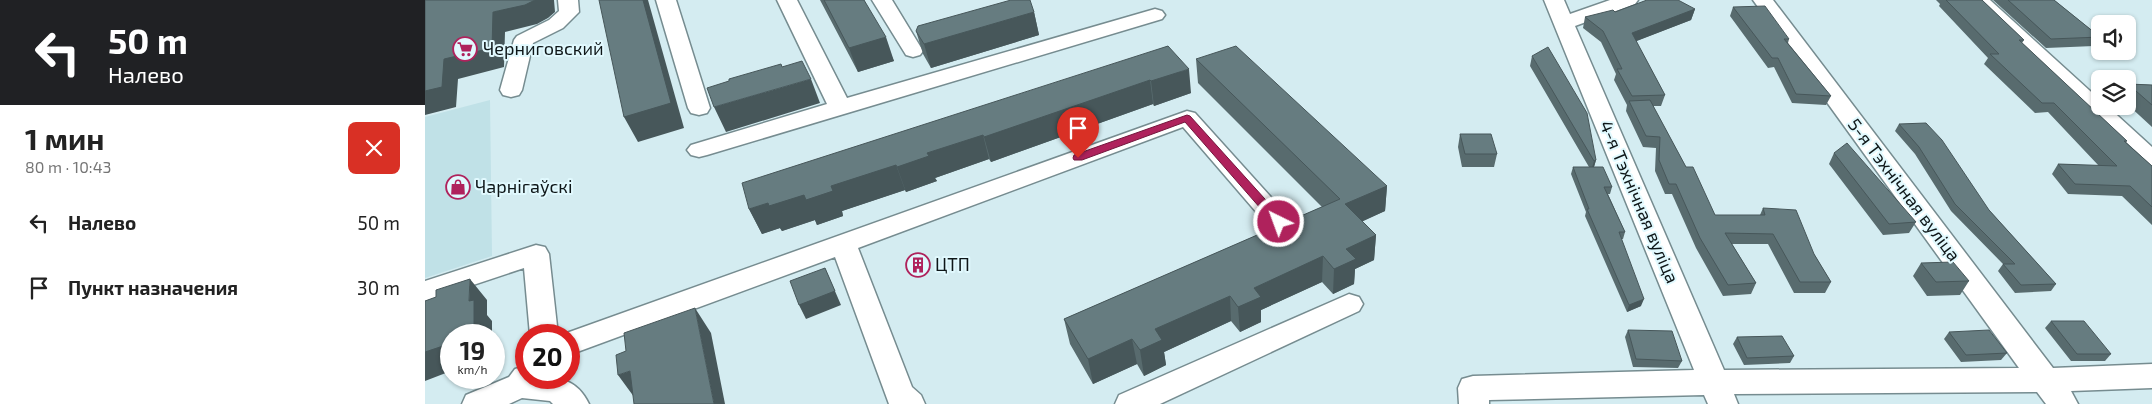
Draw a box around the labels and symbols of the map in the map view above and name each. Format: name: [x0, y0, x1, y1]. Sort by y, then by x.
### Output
supermarket icon: Черниговский: [452, 36, 478, 62]
place label: Черниговский: [483, 37, 604, 59]
pin: [1057, 107, 1099, 158]
street label: 5-я Тэхнічная вуліца: [1844, 114, 1966, 265]
street label: 4-я Тэхнічная вуліца: [1596, 117, 1684, 286]
shop icon: Чарнігаўскі: [445, 174, 471, 200]
place label: Чарнігаўскі: [475, 175, 572, 197]
position arrow: [1252, 195, 1304, 247]
building icon: ЦТП: [905, 252, 931, 278]
place label: ЦТП: [935, 253, 970, 275]
speed limit sign: 20: [515, 324, 580, 389]

